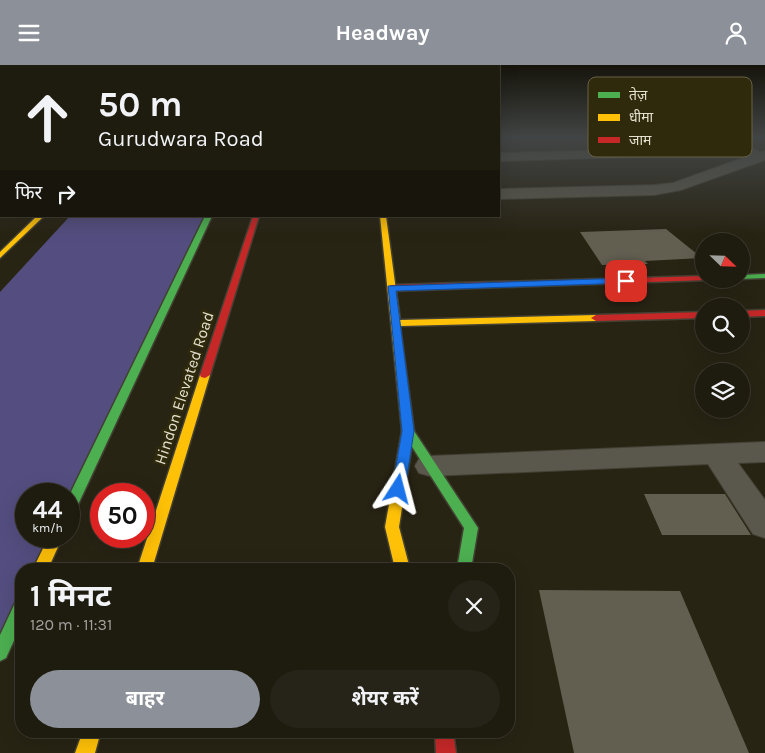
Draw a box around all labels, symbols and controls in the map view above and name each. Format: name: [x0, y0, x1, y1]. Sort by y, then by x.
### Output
icon: menu: [15, 19, 43, 47]
icon: person: [722, 19, 750, 47]
text: Headway: [335, 20, 430, 46]
legend: [588, 77, 752, 157]
text: 50 m: [98, 84, 183, 125]
icon: ahead: [15, 85, 80, 150]
text: तेज़: [629, 86, 648, 104]
text: धीमा: [629, 109, 654, 126]
text: Gurudwara Road: [98, 126, 264, 152]
text: जाम: [629, 132, 652, 149]
icon: right: [52, 180, 80, 208]
text: फिर: [15, 182, 42, 204]
north arrow: [695, 233, 750, 287]
map controls: [695, 233, 750, 418]
pin: [605, 260, 647, 302]
icon: arrive: [612, 267, 640, 295]
button: search: [695, 298, 750, 353]
street label: Hindon Elevated Road: [150, 309, 218, 467]
button: layers: [695, 363, 750, 418]
position arrow: [371, 462, 423, 514]
speed limit sign: 50: [90, 483, 155, 548]
text: 44: [33, 495, 62, 524]
text: km/h: [32, 521, 63, 535]
text: 1 मिनट: [30, 578, 111, 614]
button: close: [448, 580, 500, 632]
text: 120 m · 11:31: [30, 615, 112, 634]
button: बाहर: [30, 670, 260, 728]
button: शेयर करें: [270, 670, 500, 728]

